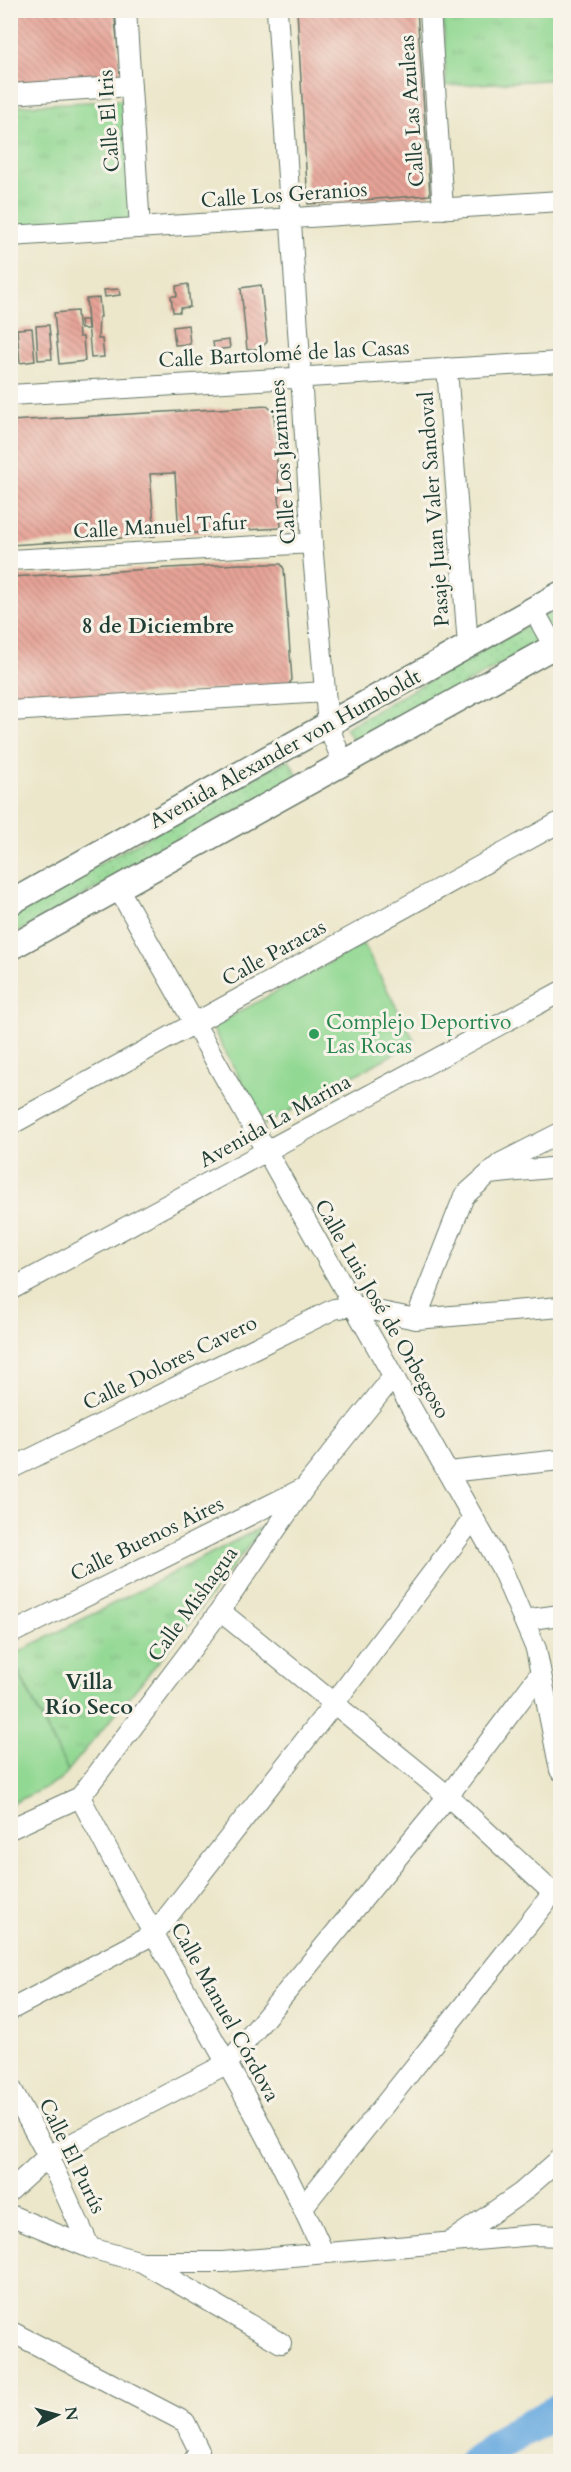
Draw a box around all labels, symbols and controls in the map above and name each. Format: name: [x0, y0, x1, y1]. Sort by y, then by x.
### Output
street label: Calle Las Azuleas: [392, 34, 432, 188]
street label: Calle El Iris: [91, 69, 127, 173]
street label: Calle Los Geranios: [200, 175, 368, 215]
street label: Calle Bartolomé de las Casas: [158, 333, 410, 375]
street label: Calle Los Jazmines: [263, 378, 303, 546]
street label: Pasaje Juan Valer Sandoval: [411, 390, 457, 628]
street label: Calle Manuel Tafur: [72, 508, 248, 546]
district label: 8 de Diciembre: [82, 611, 234, 641]
street label: Avenida Alexander von Humboldt: [144, 662, 426, 836]
street label: Calle Paracas: [217, 912, 331, 994]
place label: Complejo Deportivo Las Rocas: [326, 1008, 511, 1061]
marker: Complejo Deportivo Las Rocas: [307, 1027, 321, 1041]
street label: Avenida La Marina: [194, 1067, 356, 1175]
street label: Calle Luis José de Orbegoso: [307, 1194, 457, 1424]
street label: Calle Dolores Cavero: [78, 1308, 262, 1418]
street label: Calle Buenos Aires: [65, 1489, 229, 1589]
street label: Calle Mishagua: [141, 1540, 245, 1668]
district label: Villa Río Seco: [45, 1667, 133, 1722]
street label: Calle Manuel Córdova: [164, 1917, 286, 2107]
street label: Calle El Purús: [32, 2093, 112, 2219]
north arrow: [27, 2385, 87, 2445]
text: N: [59, 2405, 83, 2422]

